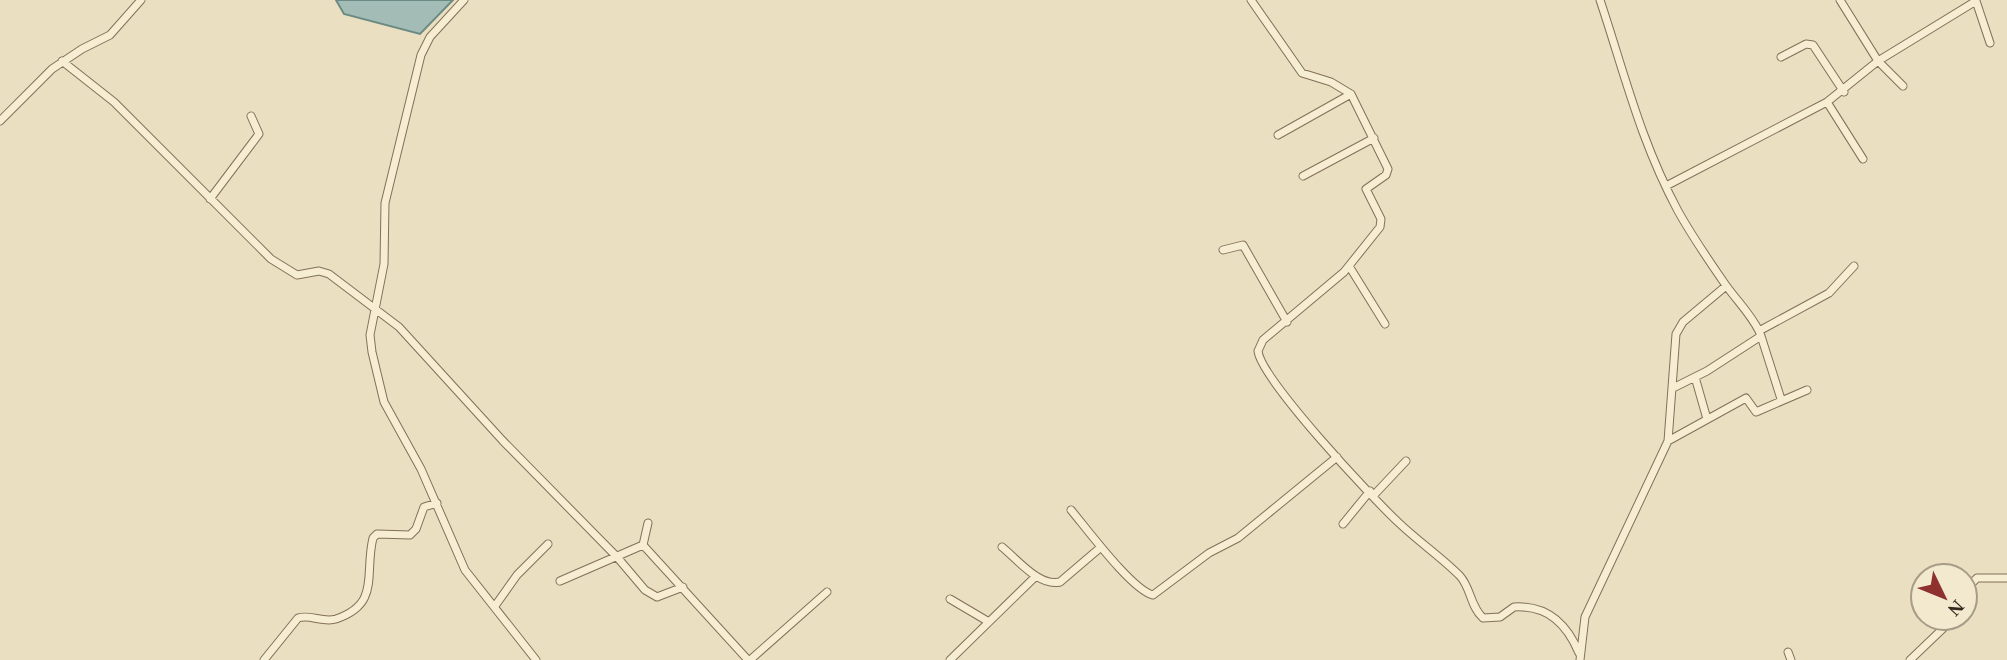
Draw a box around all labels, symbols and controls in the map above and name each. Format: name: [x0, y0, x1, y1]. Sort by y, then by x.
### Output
north arrow: [1909, 562, 1979, 632]
text: N: [1944, 596, 1968, 621]

